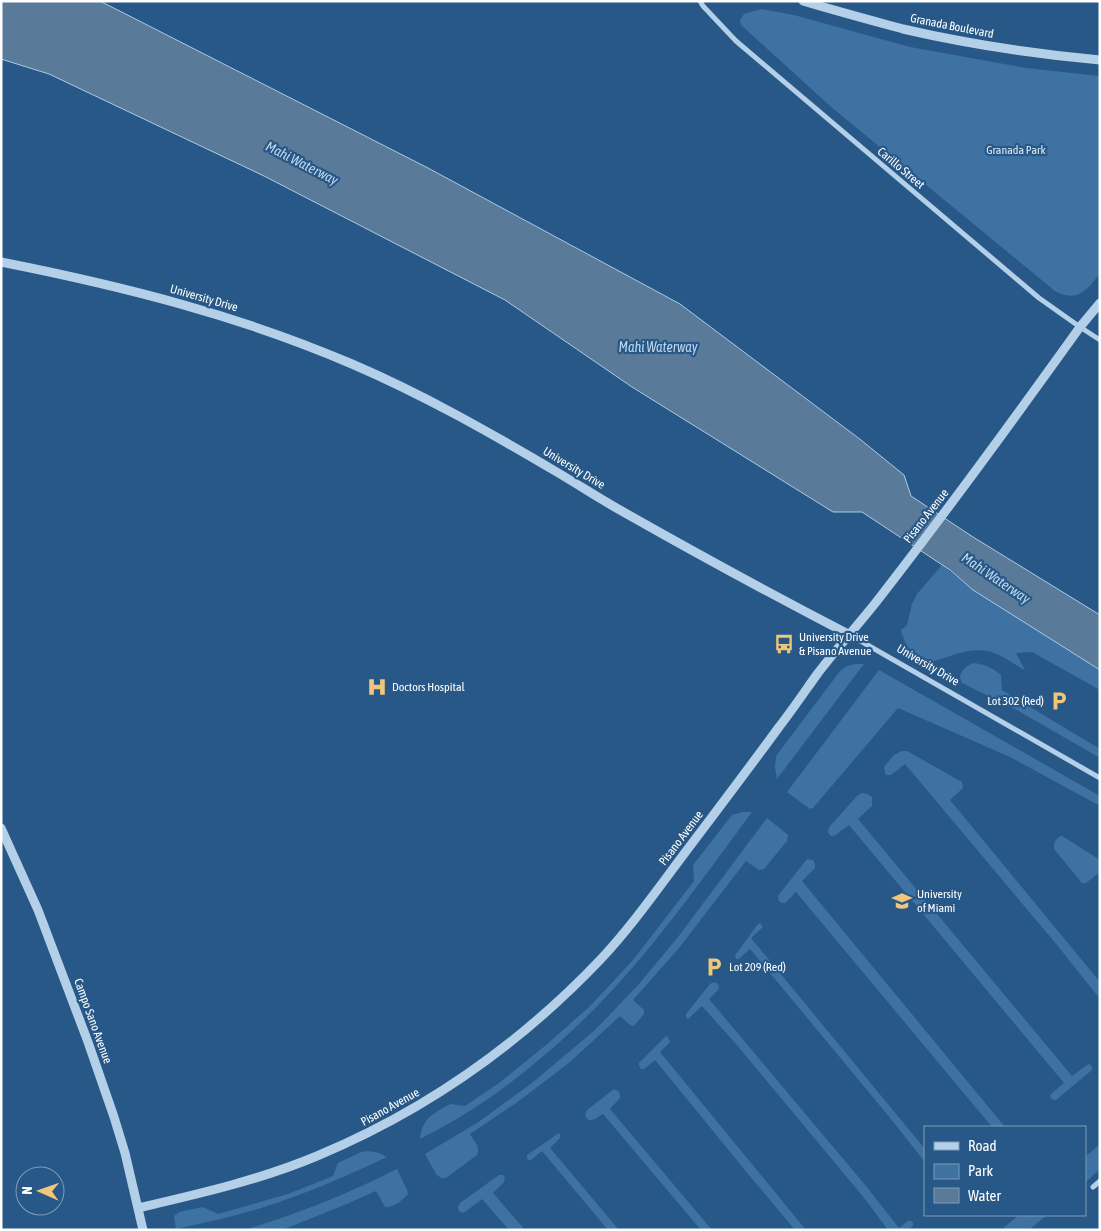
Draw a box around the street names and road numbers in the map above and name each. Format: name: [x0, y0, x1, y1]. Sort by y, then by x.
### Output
street label: Granada Boulevard: [909, 11, 995, 41]
street label: Carillo Street: [875, 144, 928, 192]
street label: University Drive: [169, 282, 239, 314]
street label: University Drive: [540, 444, 608, 492]
street label: Pisano Avenue: [901, 486, 951, 546]
street label: University Drive: [894, 641, 962, 689]
street label: Pisano Avenue: [656, 808, 706, 868]
street label: Campo Sano Avenue: [71, 977, 115, 1065]
street label: Pisano Avenue: [358, 1085, 422, 1129]

